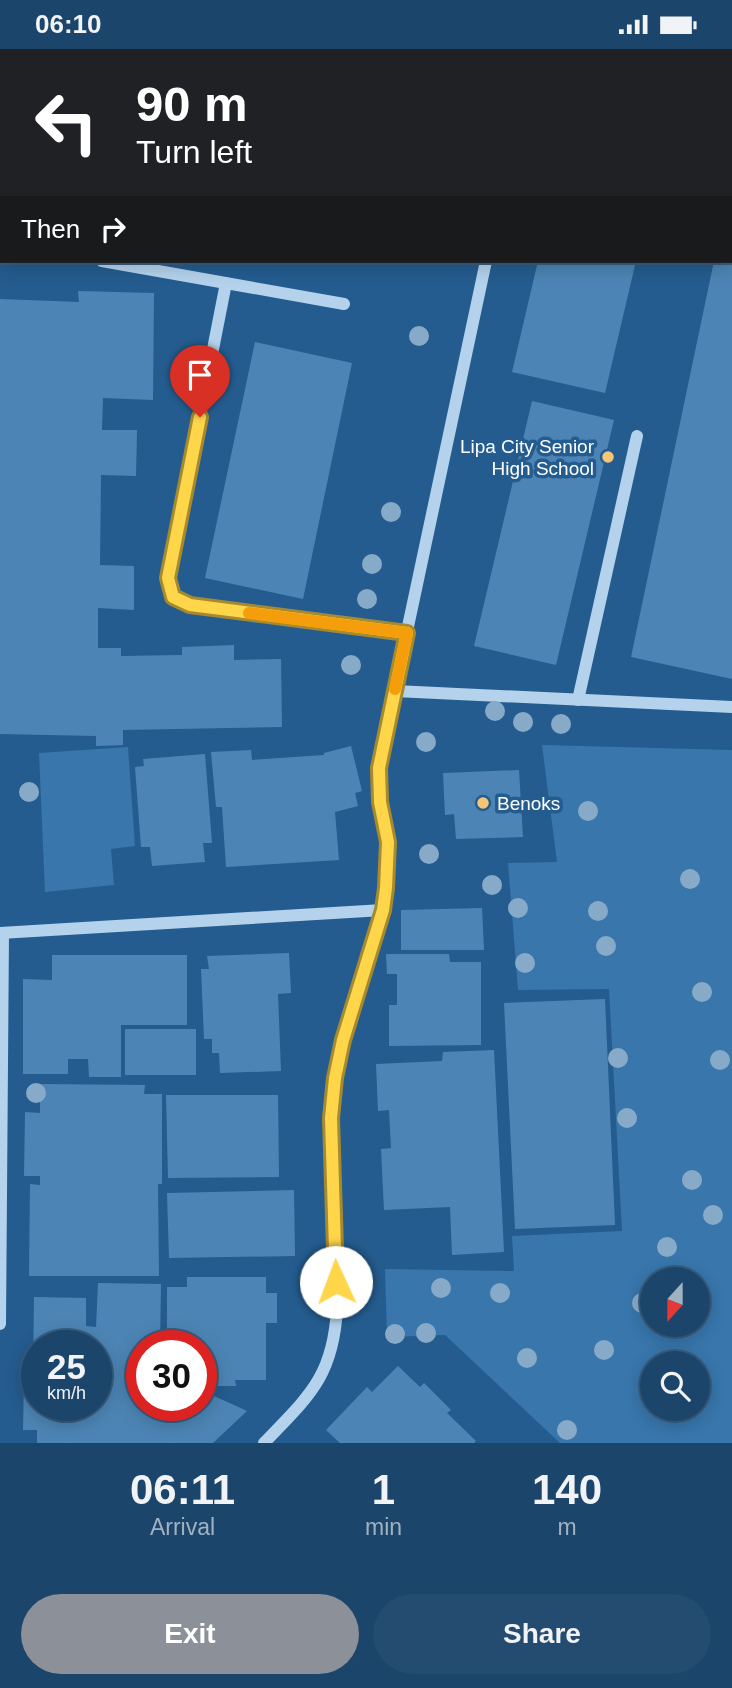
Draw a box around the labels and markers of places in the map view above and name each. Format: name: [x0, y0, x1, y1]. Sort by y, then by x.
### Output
pin: [170, 345, 230, 417]
place label: Lipa City Senior High School: [460, 436, 595, 479]
marker: Lipa City Senior High School: [600, 449, 616, 465]
place label: Benoks: [497, 793, 560, 814]
marker: Benoks: [475, 795, 491, 811]

